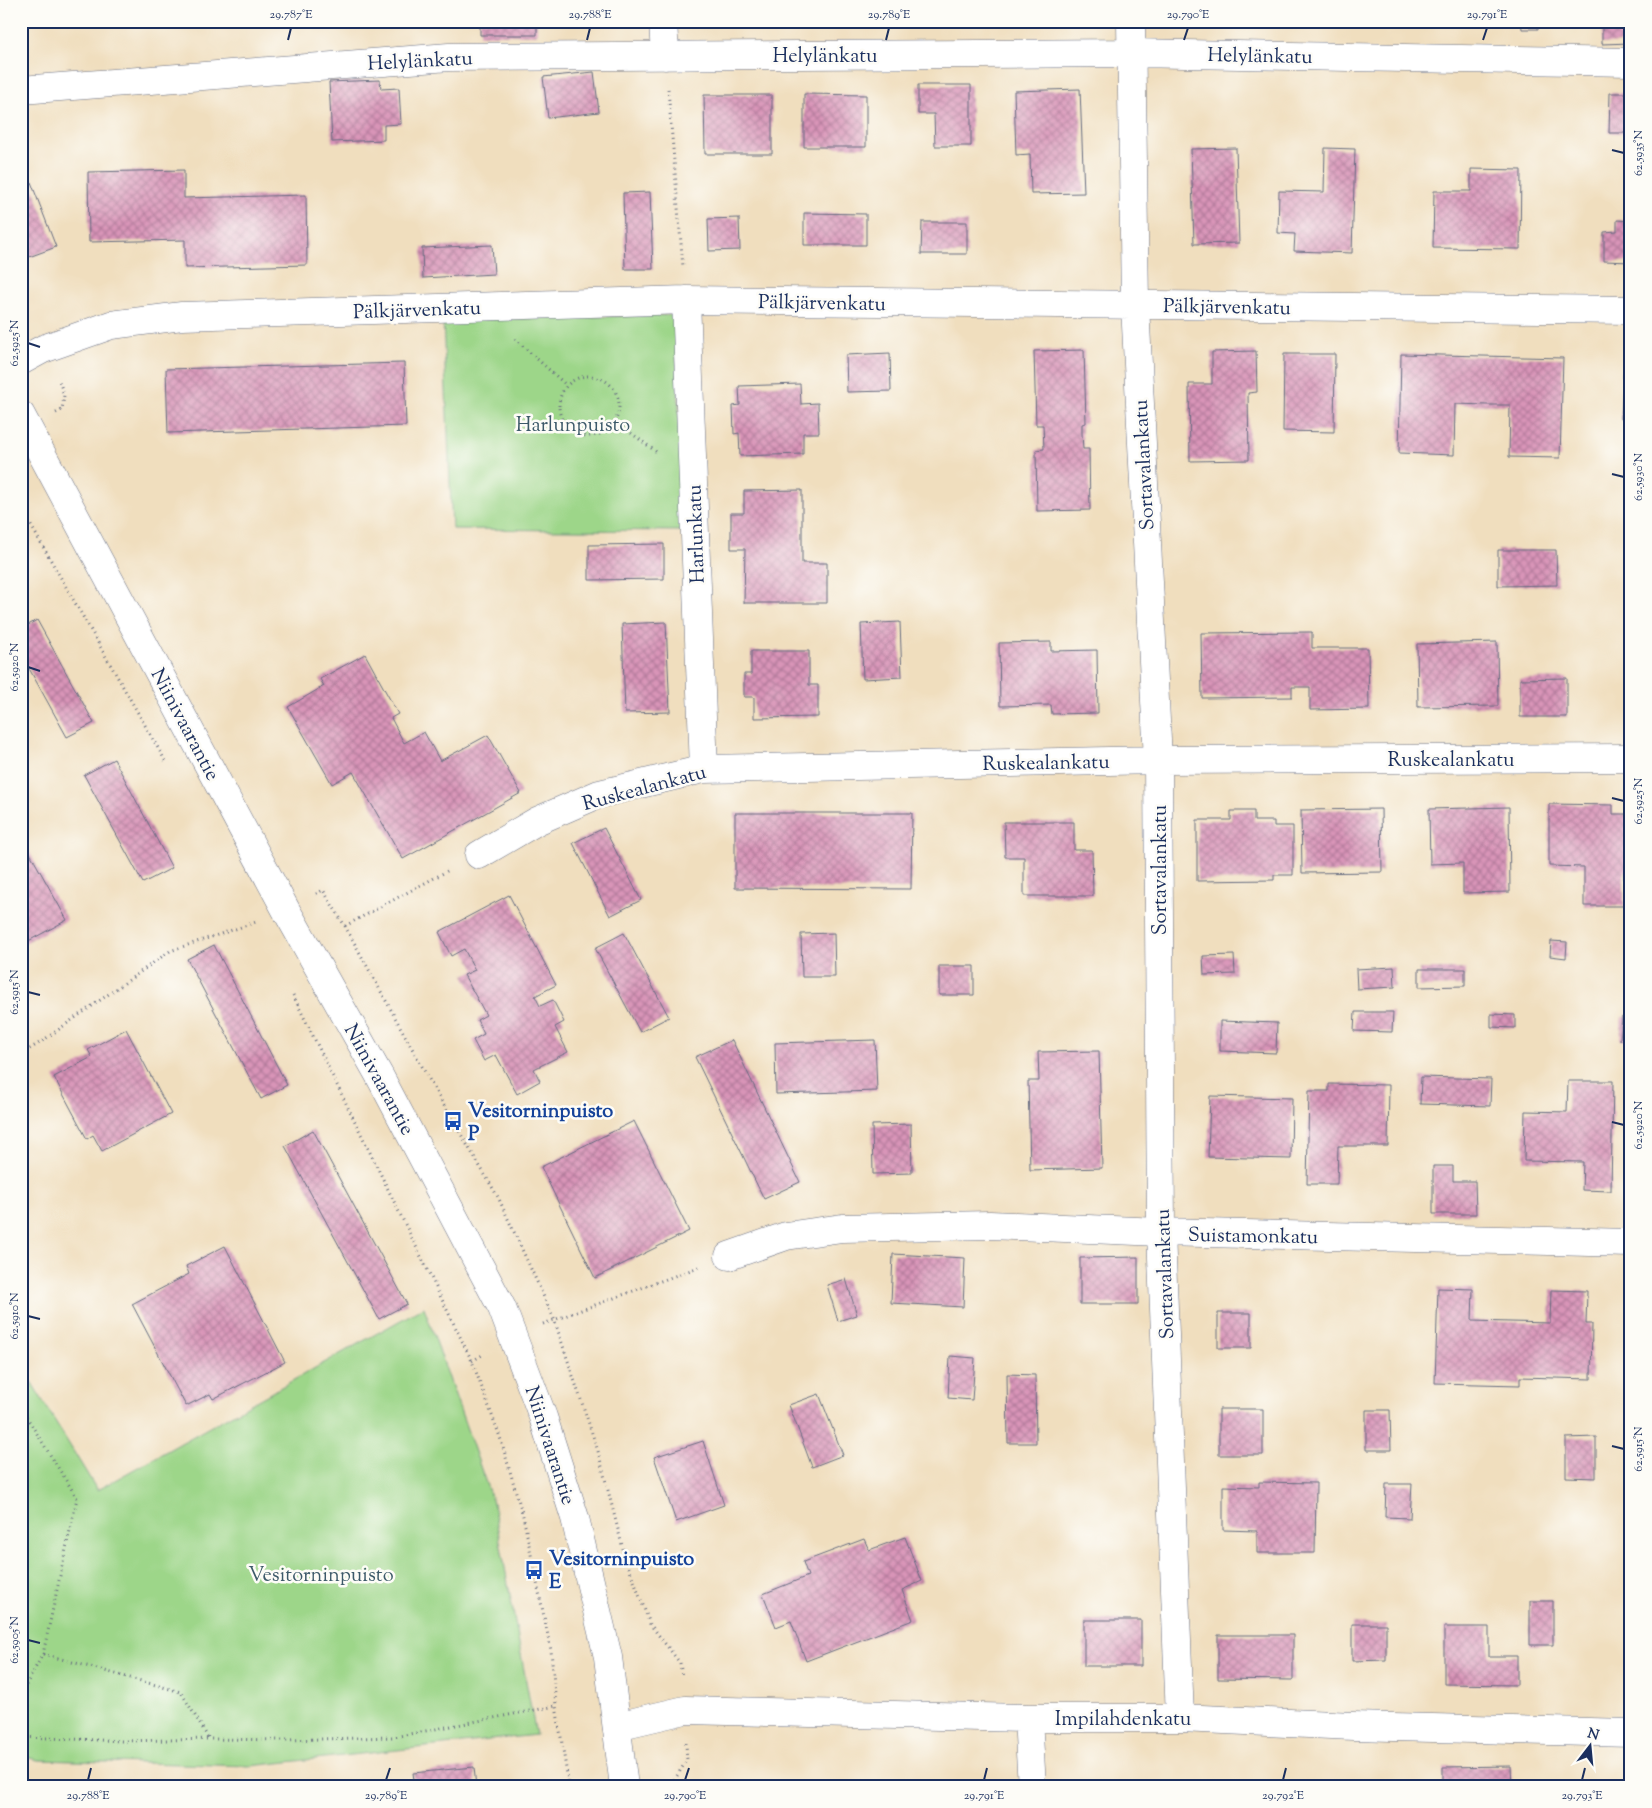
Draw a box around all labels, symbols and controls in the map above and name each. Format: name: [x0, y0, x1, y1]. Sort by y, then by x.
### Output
text: 29.787°E: [270, 6, 313, 24]
text: 29.788°E: [569, 6, 612, 24]
text: 29.789°E: [868, 6, 911, 24]
text: 29.790°E: [1167, 6, 1210, 24]
text: 29.791°E: [1467, 6, 1508, 24]
street label: Helylänkatu: [1207, 42, 1313, 73]
street label: Helylänkatu: [772, 43, 878, 72]
street label: Helylänkatu: [367, 45, 474, 80]
text: 62.5935°N: [1630, 130, 1648, 176]
street label: Pälkjärvenkatu: [758, 289, 887, 320]
street label: Pälkjärvenkatu: [1163, 293, 1292, 324]
street label: Pälkjärvenkatu: [353, 295, 482, 328]
text: 62.5925°N: [6, 319, 24, 366]
street label: Sortavalankatu: [1128, 398, 1163, 531]
park label: Harlunpuisto: [516, 412, 630, 441]
text: 62.5930°N: [1630, 453, 1648, 501]
street label: Harlunkatu: [681, 483, 714, 584]
text: 62.5920°N: [6, 642, 24, 691]
street label: Niinivaarantie: [142, 664, 226, 786]
street label: Ruskealankatu: [1387, 747, 1515, 776]
street label: Ruskealankatu: [982, 749, 1110, 780]
street label: Ruskealankatu: [579, 759, 710, 820]
text: 62.5925°N: [1630, 777, 1648, 824]
street label: Sortavalankatu: [1147, 804, 1176, 935]
text: 62.5915°N: [6, 969, 24, 1015]
street label: Niinivaarantie: [335, 1019, 420, 1141]
place label: Vesitorninpuisto P: [468, 1098, 613, 1150]
text: 62.5920°N: [1630, 1100, 1648, 1149]
bus stop icon: Vesitorninpuisto P: [442, 1110, 464, 1132]
street label: Sortavalankatu: [1150, 1208, 1183, 1340]
street label: Suistamonkatu: [1188, 1222, 1319, 1253]
text: 62.5910°N: [6, 1292, 24, 1340]
street label: Niinivaarantie: [516, 1383, 581, 1509]
text: 62.5915°N: [1630, 1426, 1648, 1472]
place label: Vesitorninpuisto E: [549, 1546, 694, 1598]
bus stop icon: Vesitorninpuisto E: [523, 1559, 545, 1581]
park label: Vesitorninpuisto: [248, 1562, 394, 1591]
text: 62.5905°N: [6, 1616, 24, 1664]
street label: Impilahdenkatu: [1055, 1706, 1192, 1735]
north arrow: [1564, 1720, 1614, 1770]
text: N: [1585, 1724, 1601, 1747]
text: 29.788°E: [67, 1787, 110, 1805]
text: 29.789°E: [365, 1787, 408, 1805]
text: 29.790°E: [664, 1787, 707, 1805]
text: 29.791°E: [964, 1787, 1005, 1805]
text: 29.792°E: [1262, 1787, 1305, 1805]
text: 29.793°E: [1561, 1787, 1603, 1805]

